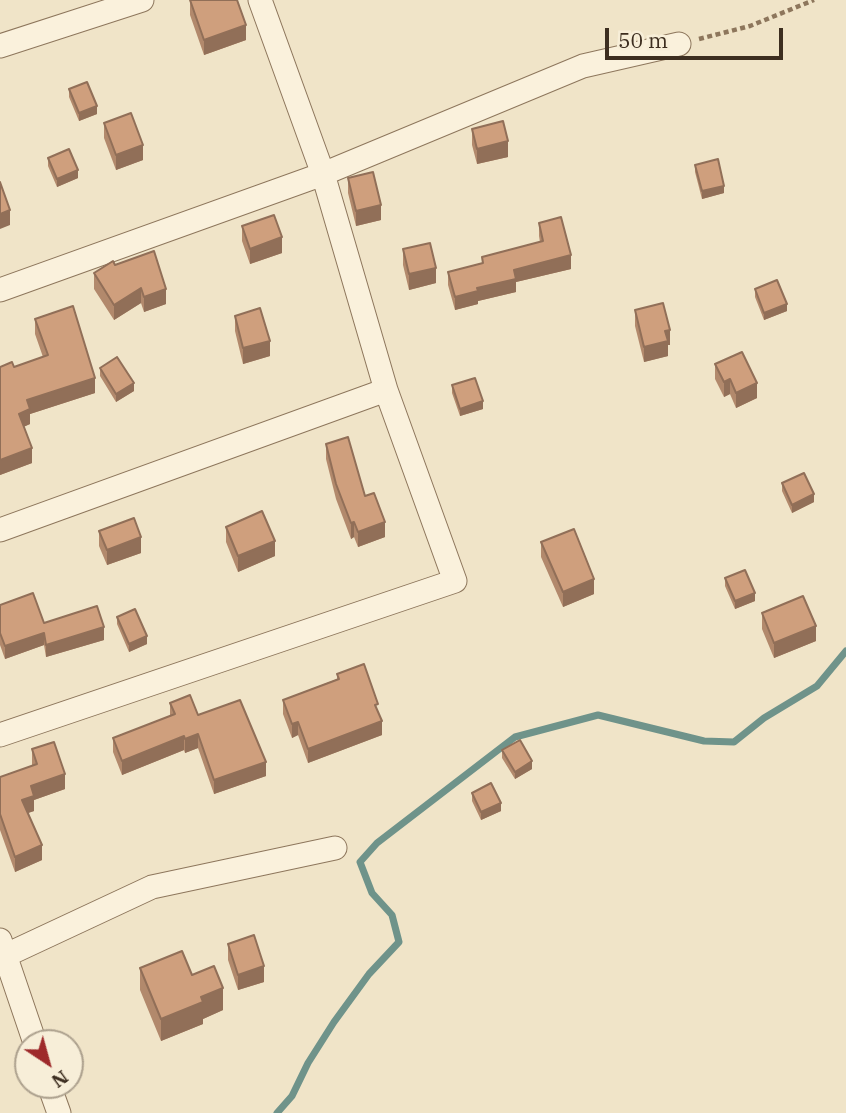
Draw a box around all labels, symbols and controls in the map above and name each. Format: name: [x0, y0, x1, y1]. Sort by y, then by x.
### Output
scale bar: [608, 14, 786, 58]
text: 50 m: [618, 26, 668, 54]
north arrow: [14, 1029, 84, 1099]
text: N: [47, 1065, 73, 1093]

